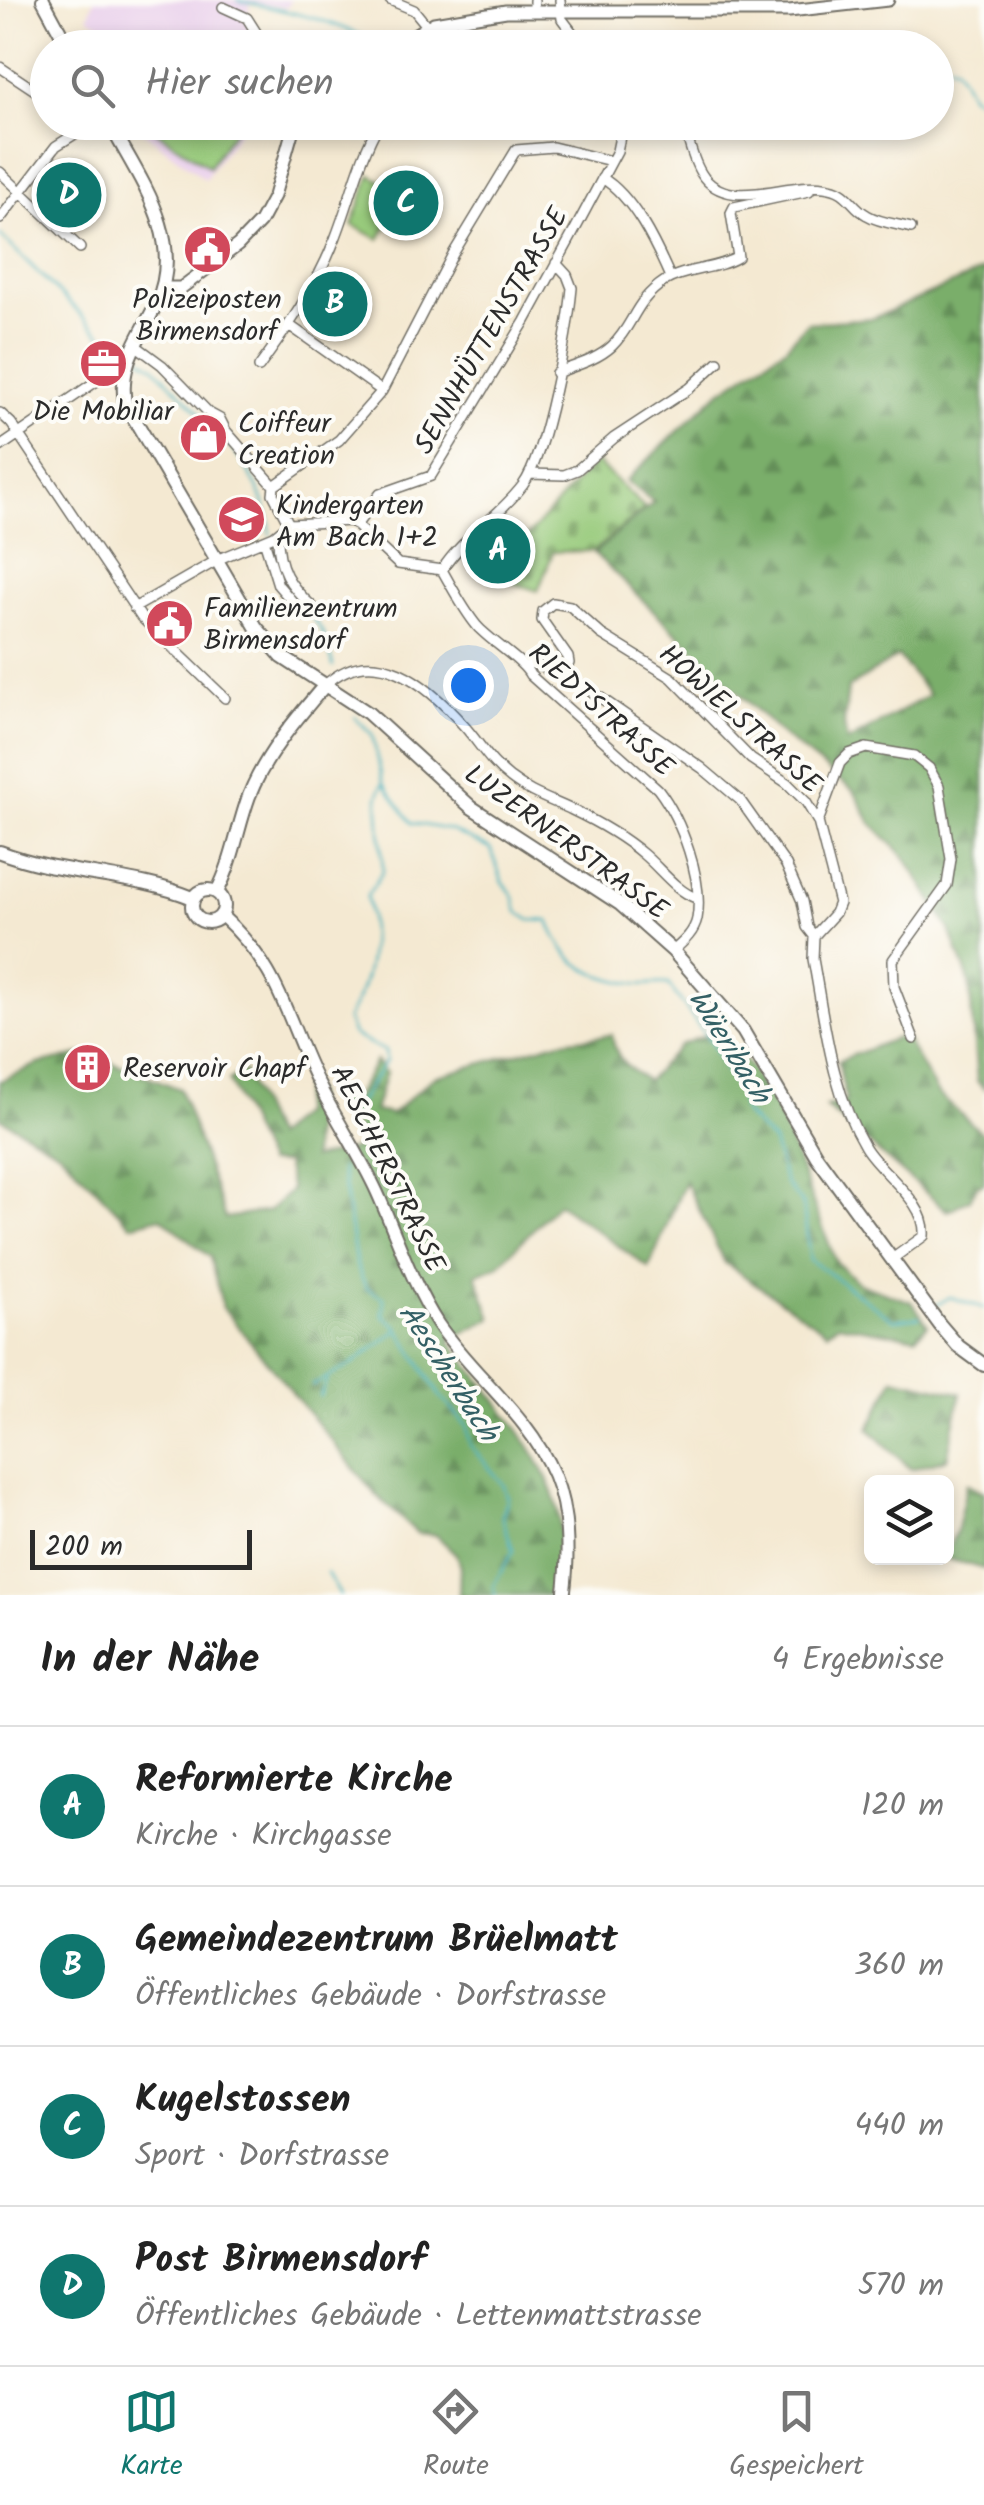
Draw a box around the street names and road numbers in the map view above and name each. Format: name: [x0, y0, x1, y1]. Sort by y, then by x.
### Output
street label: SENNHÜTTENSTRASSE: [403, 199, 582, 463]
street label: RIEDTSTRASSE: [517, 633, 684, 789]
street label: HOWIELSTRASSE: [647, 634, 832, 806]
street label: LUZERNERSTRASSE: [454, 753, 678, 933]
street label: AESCHERSTRASSE: [317, 1058, 457, 1281]

